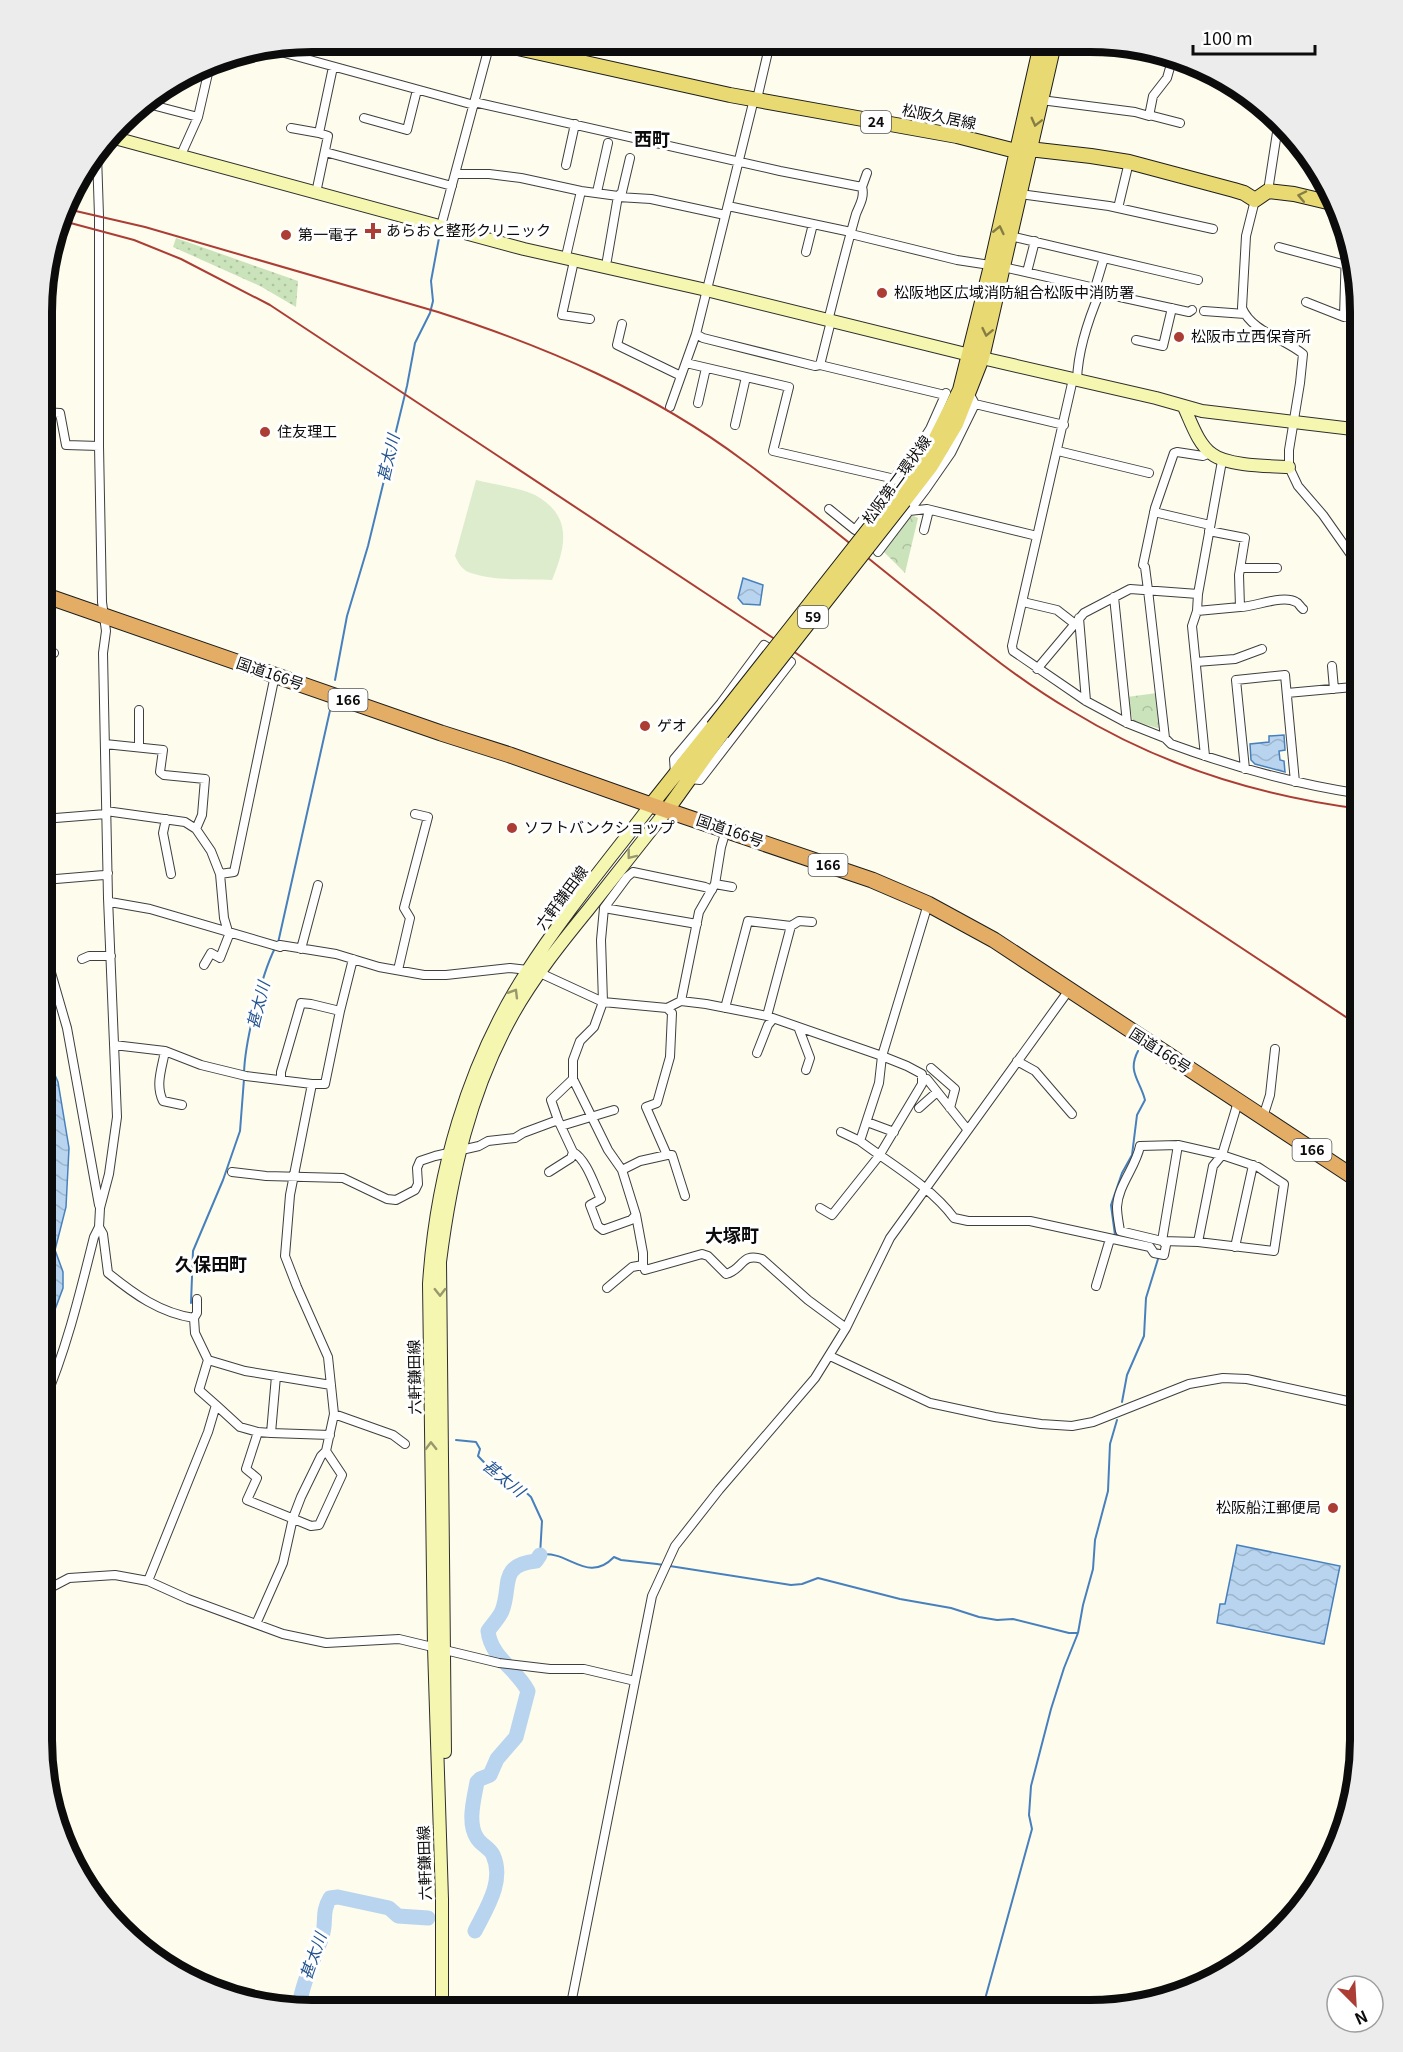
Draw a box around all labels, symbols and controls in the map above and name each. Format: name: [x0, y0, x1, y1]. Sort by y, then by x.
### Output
scale bar: [1193, 18, 1314, 56]
text: 100 m: [1202, 24, 1253, 50]
street label: 松阪久居線: [900, 98, 978, 133]
road number: 24: [861, 111, 891, 133]
one-way arrow: [1030, 116, 1043, 126]
district label: 西町: [634, 125, 670, 151]
one-way arrow: [1298, 190, 1308, 203]
place label: あらおと整形クリニック: [386, 219, 551, 240]
marker: あらおと整形クリニック: [364, 222, 382, 240]
place label: 第一電子: [298, 223, 358, 244]
one-way arrow: [992, 225, 1005, 235]
marker: 第一電子: [279, 228, 293, 242]
place label: 松阪地区広域消防組合松阪中消防署: [894, 281, 1134, 302]
marker: 松阪地区広域消防組合松阪中消防署: [875, 286, 889, 300]
place label: 松阪市立西保育所: [1191, 325, 1311, 346]
one-way arrow: [981, 327, 994, 337]
marker: 松阪市立西保育所: [1172, 330, 1186, 344]
place label: 住友理工: [277, 420, 337, 441]
marker: 住友理工: [258, 425, 272, 439]
water label: 甚太川: [370, 430, 405, 484]
street label: 松阪第二環状線: [856, 430, 935, 528]
road number: 59: [798, 606, 828, 628]
street label: 国道166号: [234, 651, 307, 694]
road number: 166: [328, 689, 368, 711]
place label: ゲオ: [657, 714, 687, 735]
marker: ゲオ: [638, 719, 652, 733]
street label: 国道166号: [694, 808, 767, 851]
place label: ソフトバンクショップ: [524, 816, 675, 837]
marker: ソフトバンクショップ: [505, 821, 519, 835]
one-way arrow: [627, 849, 638, 860]
road number: 166: [808, 854, 848, 876]
street label: 六軒鎌田線: [530, 861, 592, 933]
water label: 甚太川: [240, 977, 275, 1031]
one-way arrow: [507, 989, 518, 999]
street label: 国道166号: [1126, 1022, 1196, 1078]
road number: 166: [1292, 1139, 1332, 1161]
district label: 大塚町: [705, 1221, 759, 1247]
district label: 久保田町: [175, 1250, 247, 1276]
one-way arrow: [434, 1288, 446, 1297]
street label: 六軒鎌田線: [402, 1339, 425, 1415]
one-way arrow: [425, 1441, 437, 1450]
water label: 甚太川: [478, 1453, 532, 1503]
place label: 松阪船江郵便局: [1216, 1496, 1321, 1517]
marker: 松阪船江郵便局: [1326, 1501, 1340, 1515]
street label: 六軒鎌田線: [412, 1825, 435, 1901]
water label: 甚太川: [293, 1927, 332, 1982]
north arrow: [1325, 1974, 1385, 2034]
text: N: [1351, 2005, 1372, 2032]

